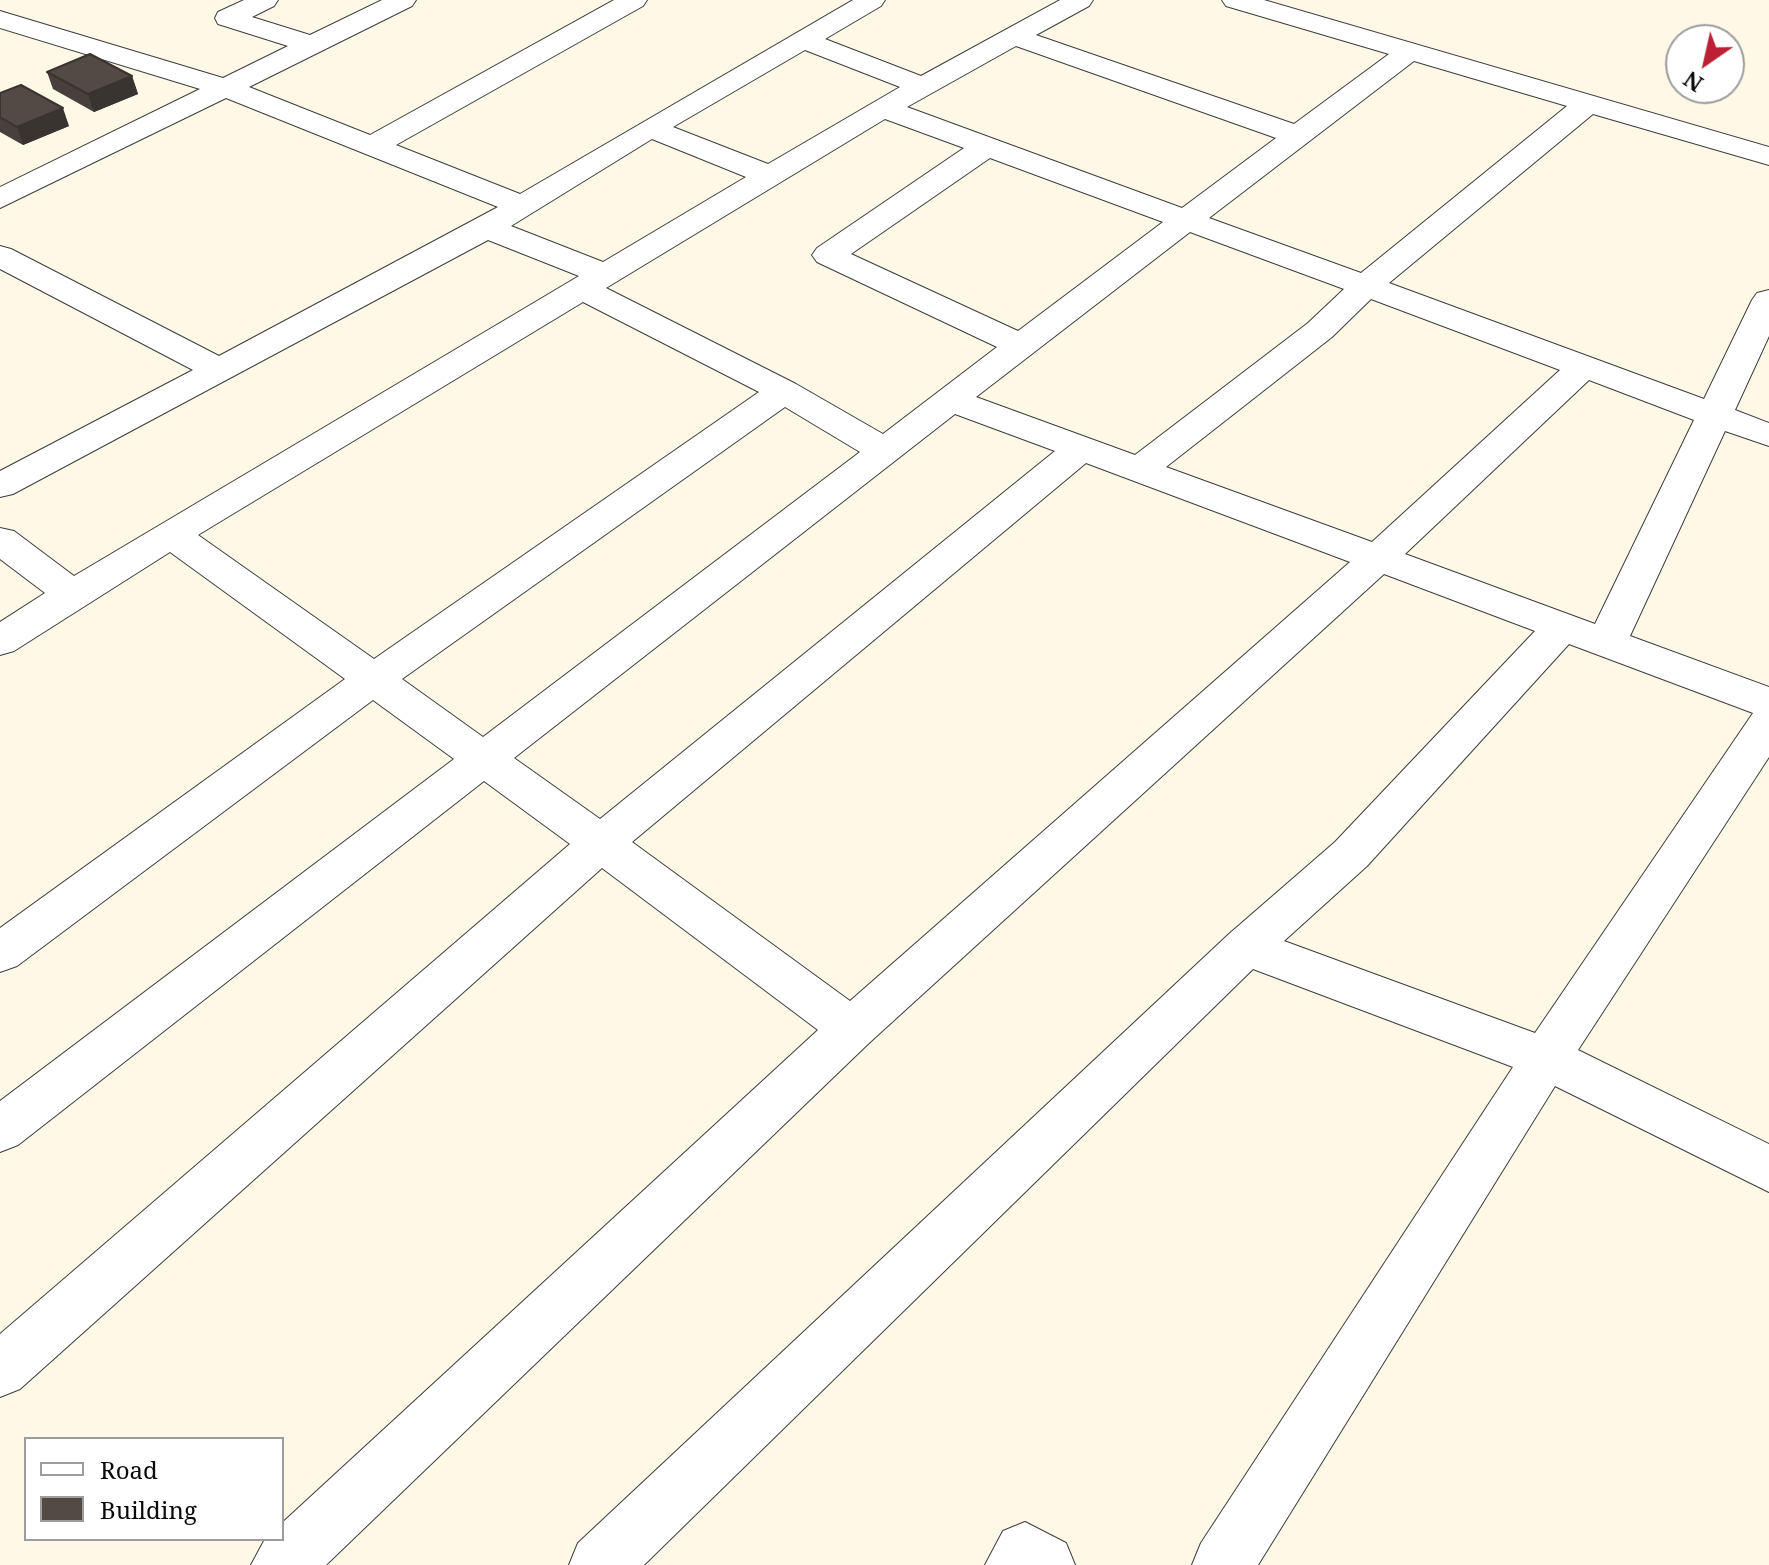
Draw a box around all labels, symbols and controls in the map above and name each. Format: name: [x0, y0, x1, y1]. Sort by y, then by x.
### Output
north arrow: [1665, 24, 1745, 104]
text: N: [1677, 65, 1708, 100]
legend: [24, 1437, 284, 1541]
text: Road: [100, 1453, 158, 1486]
text: Building: [100, 1493, 197, 1526]

